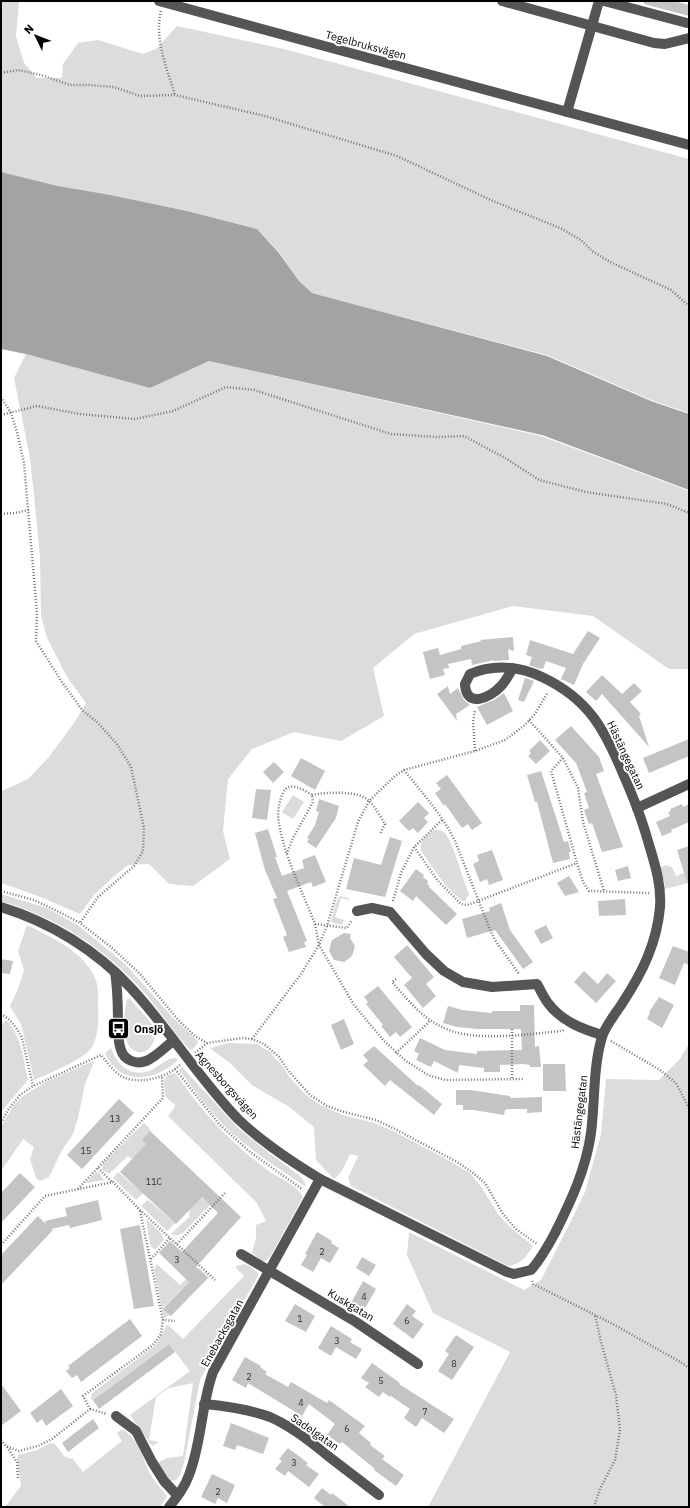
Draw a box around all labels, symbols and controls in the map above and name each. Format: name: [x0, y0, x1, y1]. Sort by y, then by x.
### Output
north arrow: [16, 16, 56, 56]
text: N: [21, 21, 37, 37]
street label: Tegelbruksvägen: [324, 27, 408, 63]
street label: Hästängegatan: [604, 718, 648, 792]
bus stop icon: Onsjö: [105, 1016, 131, 1042]
place label: Onsjö: [134, 1022, 163, 1036]
street label: Agnesborgsvägen: [193, 1048, 261, 1122]
street label: Hästängegatan: [568, 1074, 590, 1150]
house number: 13: [110, 1113, 120, 1124]
house number: 15: [81, 1145, 91, 1156]
house number: 11C: [146, 1176, 163, 1187]
house number: 2: [319, 1246, 325, 1257]
house number: 3: [174, 1254, 180, 1265]
street label: Kuskgatan: [325, 1286, 377, 1324]
house number: 4: [361, 1291, 367, 1302]
street label: Enebacksgatan: [198, 1297, 246, 1369]
house number: 1: [297, 1313, 303, 1324]
house number: 6: [404, 1315, 410, 1326]
house number: 3: [334, 1335, 340, 1346]
house number: 8: [451, 1358, 457, 1369]
house number: 2: [246, 1371, 252, 1382]
house number: 5: [378, 1375, 384, 1386]
house number: 4: [298, 1397, 304, 1408]
house number: 7: [422, 1406, 428, 1417]
street label: Sadelgatan: [288, 1410, 342, 1454]
house number: 6: [344, 1423, 350, 1434]
house number: 3: [291, 1457, 297, 1468]
house number: 2: [215, 1486, 221, 1497]

